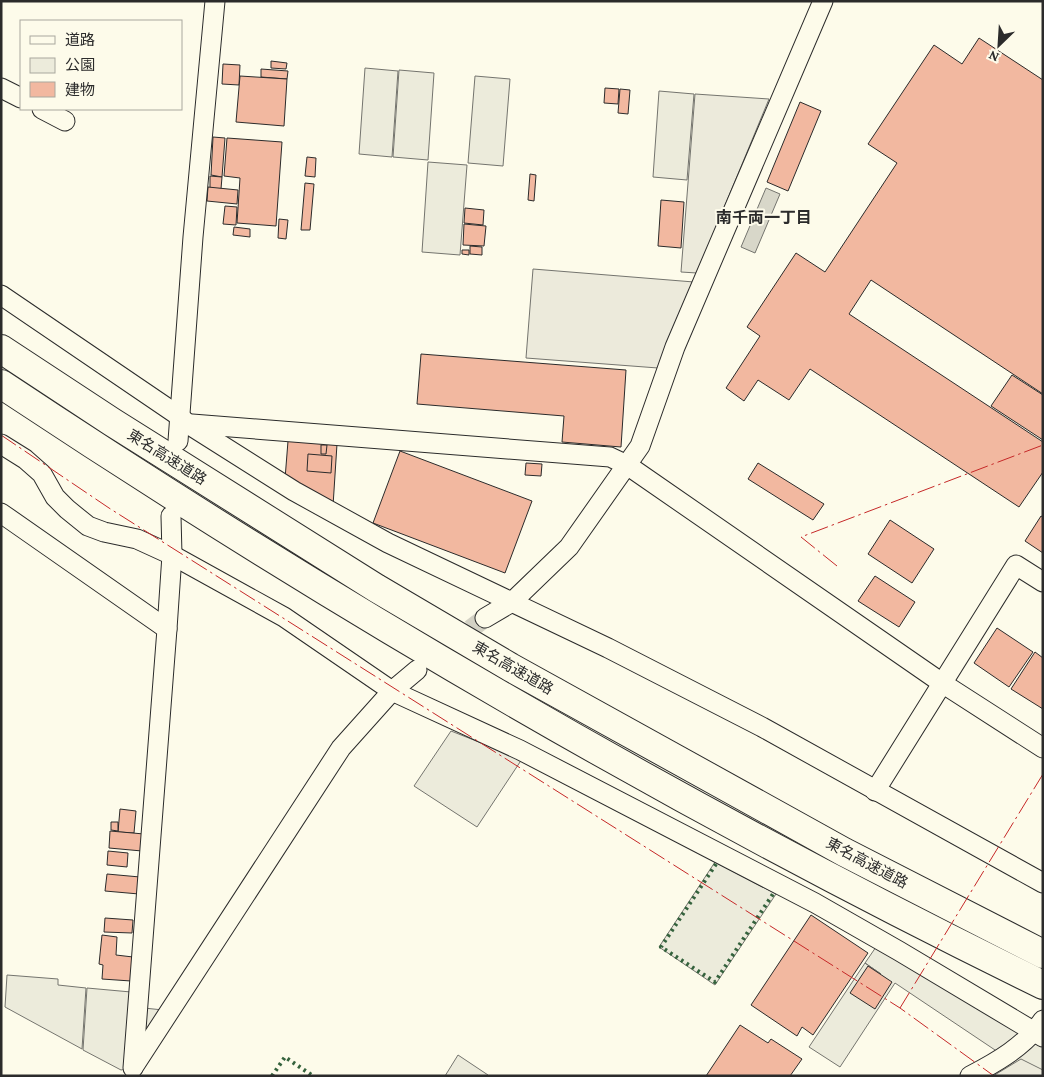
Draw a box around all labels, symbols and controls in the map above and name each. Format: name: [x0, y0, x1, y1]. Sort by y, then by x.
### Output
legend: [20, 20, 182, 110]
north arrow: [974, 20, 1024, 70]
text: 道路: [65, 32, 95, 48]
text: N: [985, 47, 1001, 66]
text: 公園: [65, 57, 95, 73]
text: 建物: [65, 82, 95, 98]
district label: 南千両一丁目: [716, 209, 812, 226]
street label: 東名高速道路: [125, 426, 209, 488]
street label: 東名高速道路: [470, 639, 556, 697]
street label: 東名高速道路: [824, 835, 910, 891]

